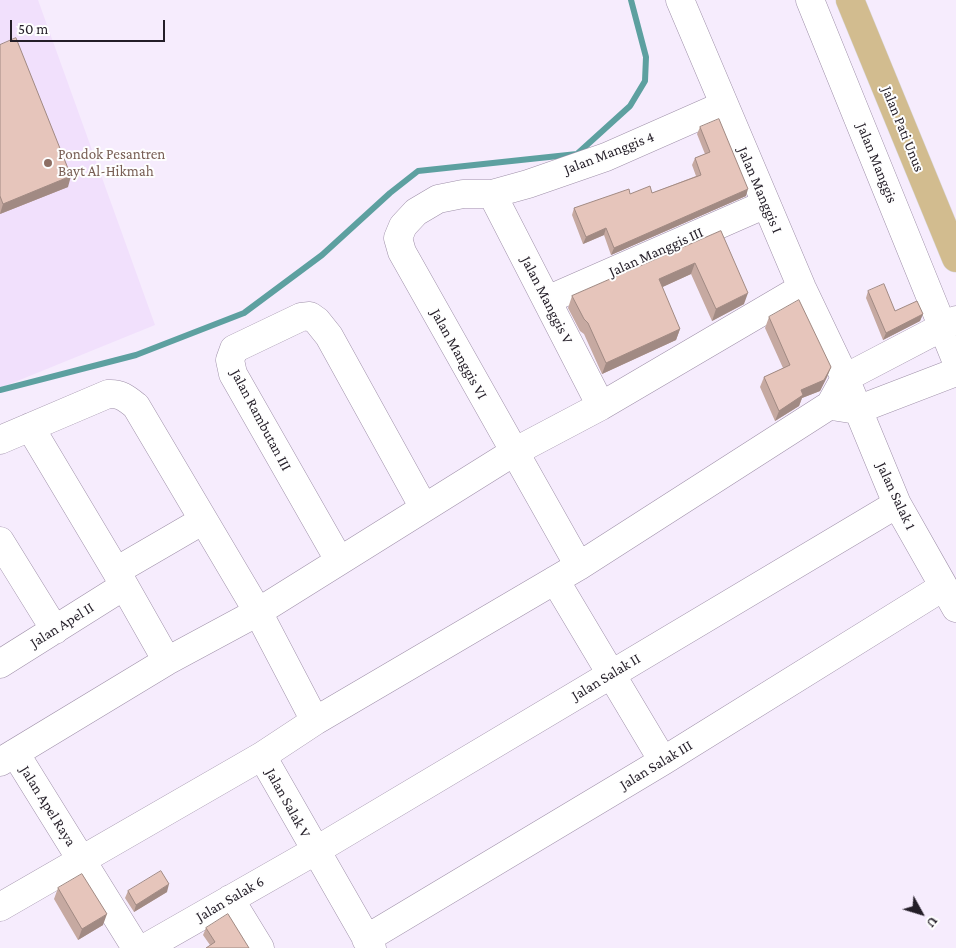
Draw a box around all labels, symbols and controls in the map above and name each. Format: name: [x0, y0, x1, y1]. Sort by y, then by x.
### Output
scale bar: [12, 10, 168, 42]
text: 50 m: [18, 21, 48, 37]
street label: Jalan Pati Unus: [878, 84, 928, 174]
street label: Jalan Manggis: [853, 120, 901, 206]
street label: Jalan Manggis 4: [561, 128, 657, 178]
street label: Jalan Manggis I: [734, 144, 786, 236]
place label: Pondok Pesantren Bayt Al-Hikmah: [58, 145, 165, 180]
marker: Pondok Pesantren Bayt Al-Hikmah: [42, 157, 54, 169]
street label: Jalan Manggis III: [606, 223, 706, 281]
street label: Jalan Manggis V: [517, 253, 577, 347]
street label: Jalan Manggis VI: [427, 306, 491, 402]
street label: Jalan Rambutan III: [227, 366, 295, 474]
street label: Jalan Salak 1: [872, 459, 920, 533]
street label: Jalan Apel II: [27, 598, 97, 652]
street label: Jalan Salak II: [568, 649, 644, 705]
street label: Jalan Salak III: [616, 736, 696, 794]
street label: Jalan Apel Raya: [16, 762, 80, 850]
street label: Jalan Salak V: [262, 765, 314, 841]
street label: Jalan Salak 6: [193, 872, 267, 926]
north arrow: [896, 888, 946, 938]
text: U: [923, 914, 942, 931]

